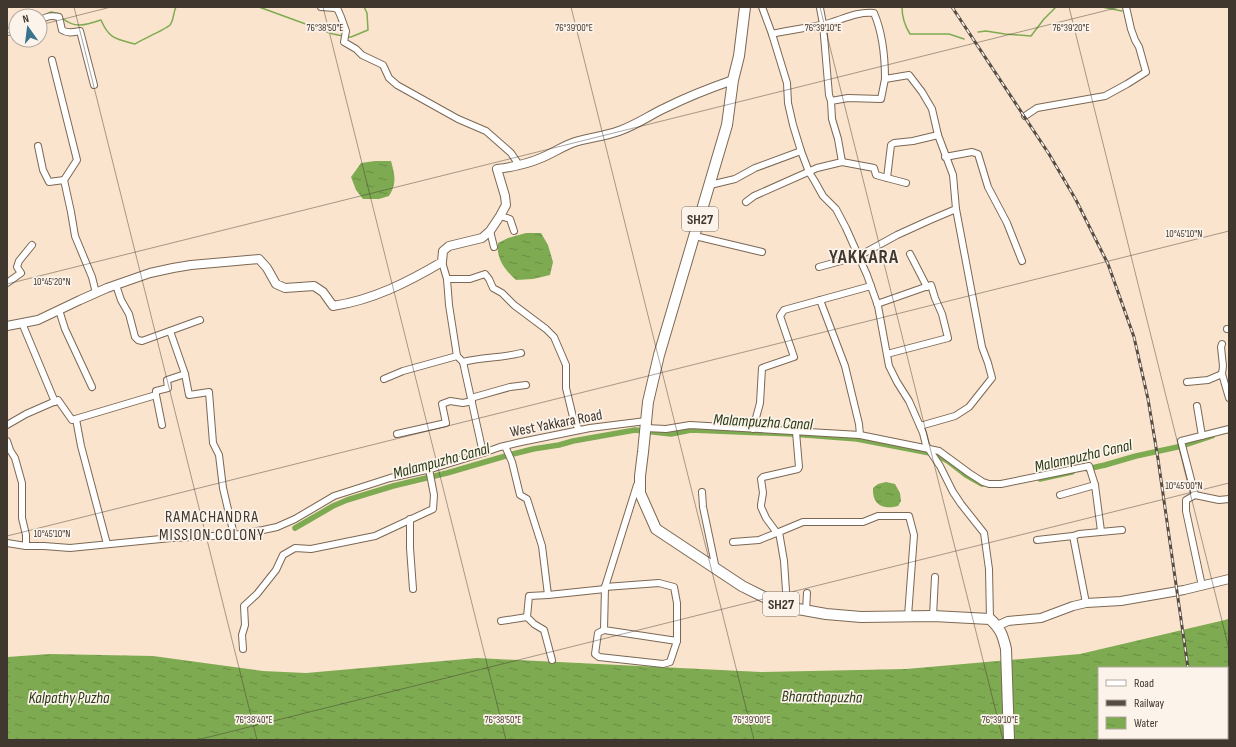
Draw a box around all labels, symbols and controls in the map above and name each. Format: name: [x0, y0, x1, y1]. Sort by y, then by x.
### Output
north arrow: [8, 8, 48, 48]
text: N: [21, 12, 30, 26]
text: 76°38'50"E: [307, 22, 343, 34]
text: 76°39'00"E: [555, 22, 593, 34]
text: 76°39'10"E: [805, 22, 841, 34]
text: 76°39'20"E: [1052, 22, 1090, 34]
road number: SH27: [682, 207, 718, 231]
text: 10°45'10"N: [1166, 228, 1202, 240]
district label: YAKKARA: [829, 246, 899, 269]
text: 10°45'20"N: [33, 276, 71, 288]
street label: West Yakkara Road: [508, 405, 604, 442]
water label: Malampuzha Canal: [713, 410, 814, 435]
water label: Malampuzha Canal: [1033, 436, 1135, 477]
water label: Malampuzha Canal: [391, 439, 493, 484]
text: 10°45'00"N: [1165, 480, 1203, 492]
district label: RAMACHANDRA MISSION COLONY: [159, 508, 265, 545]
text: 10°45'10"N: [34, 528, 70, 540]
road number: SH27: [763, 592, 799, 616]
legend: [1098, 667, 1228, 739]
text: Road: [1134, 676, 1154, 691]
water label: Bharathapuzha: [781, 687, 863, 708]
water label: Kalpathy Puzha: [28, 689, 110, 708]
text: Railway: [1134, 696, 1165, 711]
text: 76°38'40"E: [235, 714, 273, 726]
text: 76°38'50"E: [485, 714, 521, 726]
text: 76°39'00"E: [733, 714, 771, 726]
text: 76°39'10"E: [982, 714, 1018, 726]
text: Water: [1134, 716, 1158, 731]

